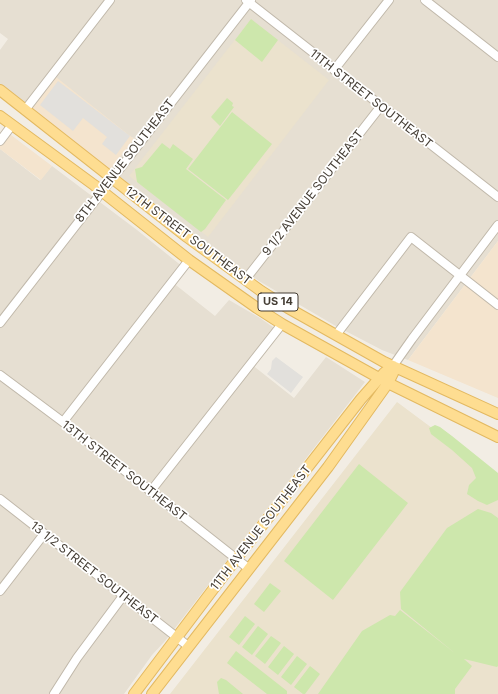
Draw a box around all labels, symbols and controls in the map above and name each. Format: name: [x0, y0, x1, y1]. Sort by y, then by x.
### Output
street label: 11TH STREET SOUTHEAST: [307, 47, 435, 151]
street label: 8TH AVENUE SOUTHEAST: [72, 97, 178, 225]
street label: 9 1/2 AVENUE SOUTHEAST: [259, 127, 367, 259]
street label: 12TH STREET SOUTHEAST: [122, 184, 254, 288]
road number: US 14: [258, 293, 298, 311]
street label: 13TH STREET SOUTHEAST: [59, 418, 189, 524]
street label: 11TH AVENUE SOUTHEAST: [208, 463, 314, 593]
street label: 13 1/2 STREET SOUTHEAST: [27, 519, 161, 627]

